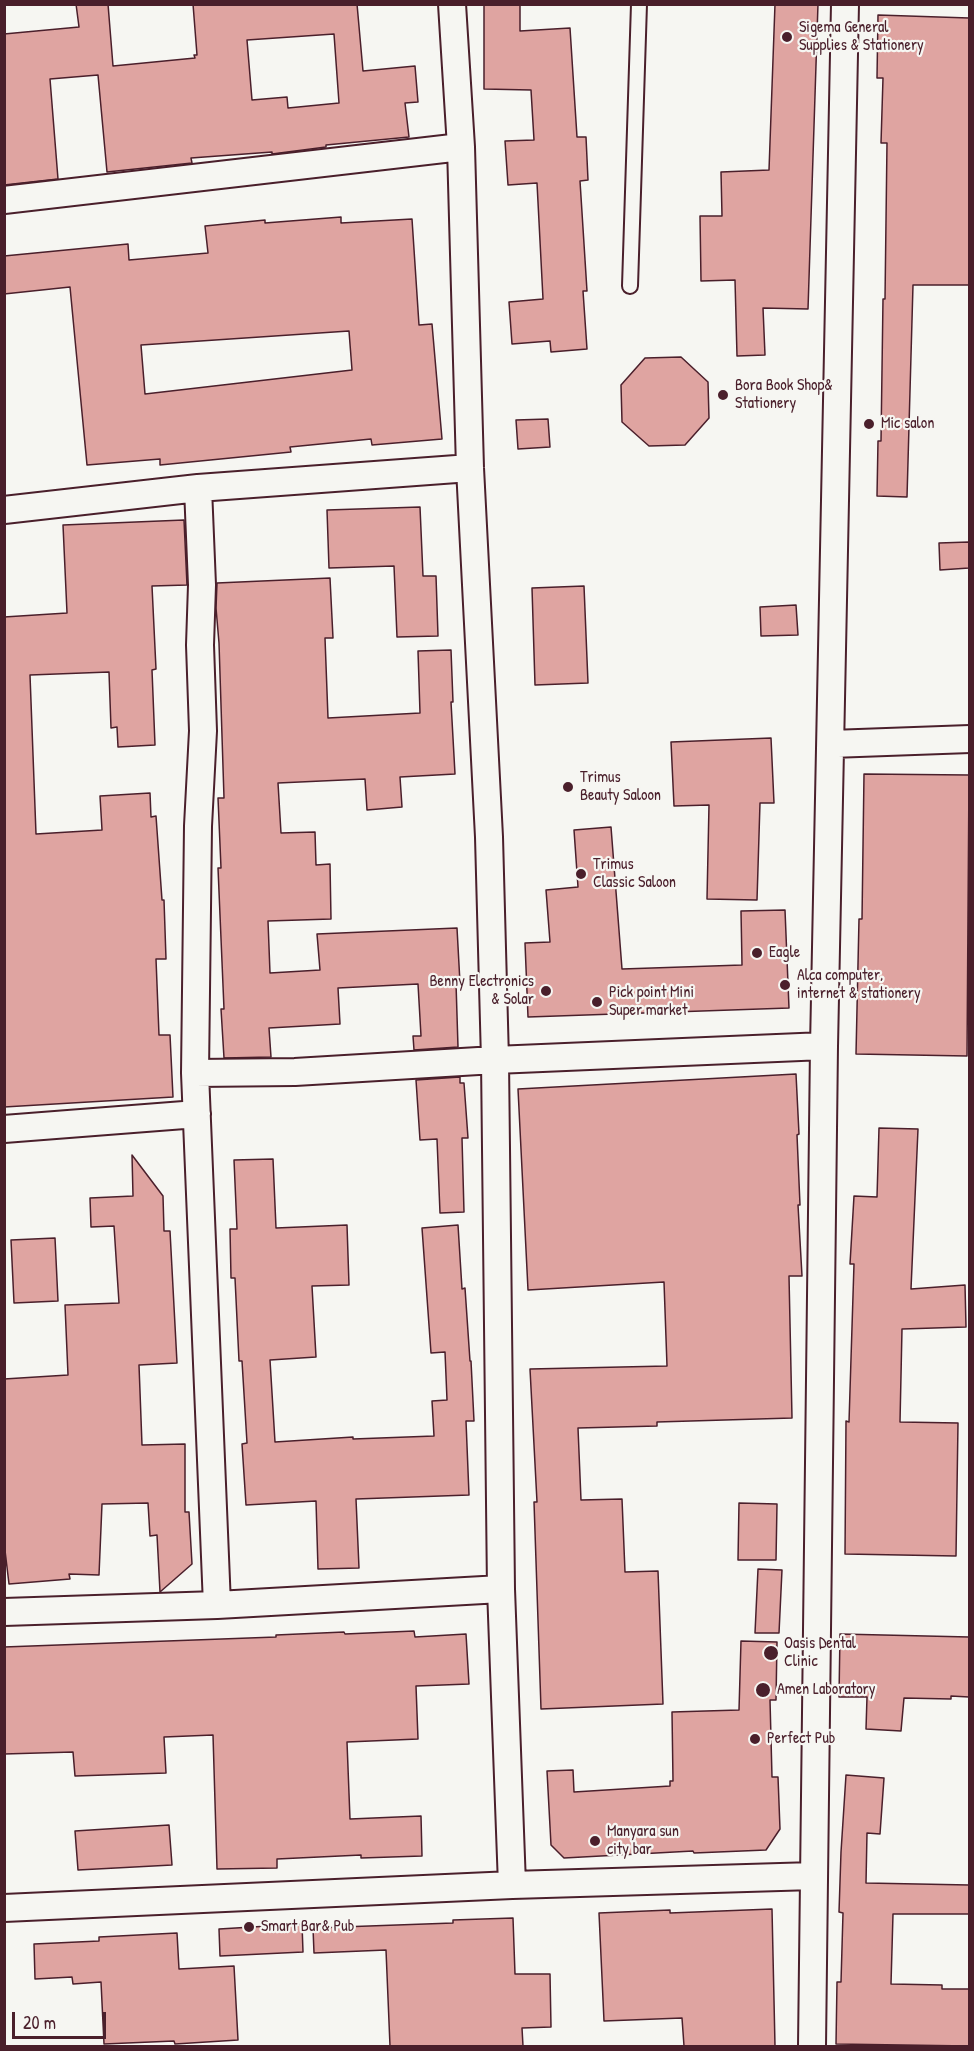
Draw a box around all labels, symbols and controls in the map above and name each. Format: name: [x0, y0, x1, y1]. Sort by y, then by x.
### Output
place label: Sigema General Supplies & Stationery: [799, 18, 924, 56]
marker: Sigema General Supplies & Stationery: [780, 30, 794, 44]
place label: Bora Book Shop& Stationery: [735, 376, 833, 414]
marker: Bora Book Shop& Stationery: [716, 388, 730, 402]
place label: Mic salon: [881, 414, 934, 434]
marker: Mic salon: [862, 417, 876, 431]
place label: Trimus Beauty Saloon: [580, 768, 661, 806]
marker: Trimus Beauty Saloon: [561, 780, 575, 794]
place label: Trimus Classic Saloon: [593, 855, 676, 893]
marker: Trimus Classic Saloon: [574, 867, 588, 881]
place label: Eagle: [769, 943, 800, 963]
marker: Eagle: [750, 946, 764, 960]
place label: Alca computer, internet & stationery: [797, 966, 921, 1004]
place label: Benny Electronics & Solar: [429, 972, 534, 1010]
marker: Alca computer, internet & stationery: [778, 978, 792, 992]
place label: Pick point Mini Super market: [609, 983, 694, 1021]
marker: Benny Electronics & Solar: [539, 984, 553, 998]
marker: Pick point Mini Super market: [590, 995, 604, 1009]
place label: Oasis Dental Clinic: [784, 1634, 856, 1672]
marker: Oasis Dental Clinic: [762, 1644, 780, 1662]
place label: Amen Laboratory: [777, 1680, 876, 1700]
marker: Amen Laboratory: [754, 1681, 772, 1699]
place label: Perfect Pub: [767, 1729, 835, 1749]
marker: Perfect Pub: [748, 1732, 762, 1746]
place label: Manyara sun city bar: [607, 1822, 679, 1860]
marker: Manyara sun city bar: [588, 1834, 602, 1848]
place label: Smart Bar& Pub: [261, 1917, 354, 1937]
marker: Smart Bar& Pub: [242, 1920, 256, 1934]
scale bar: [15, 2000, 110, 2038]
text: 20 m: [23, 2010, 56, 2035]

